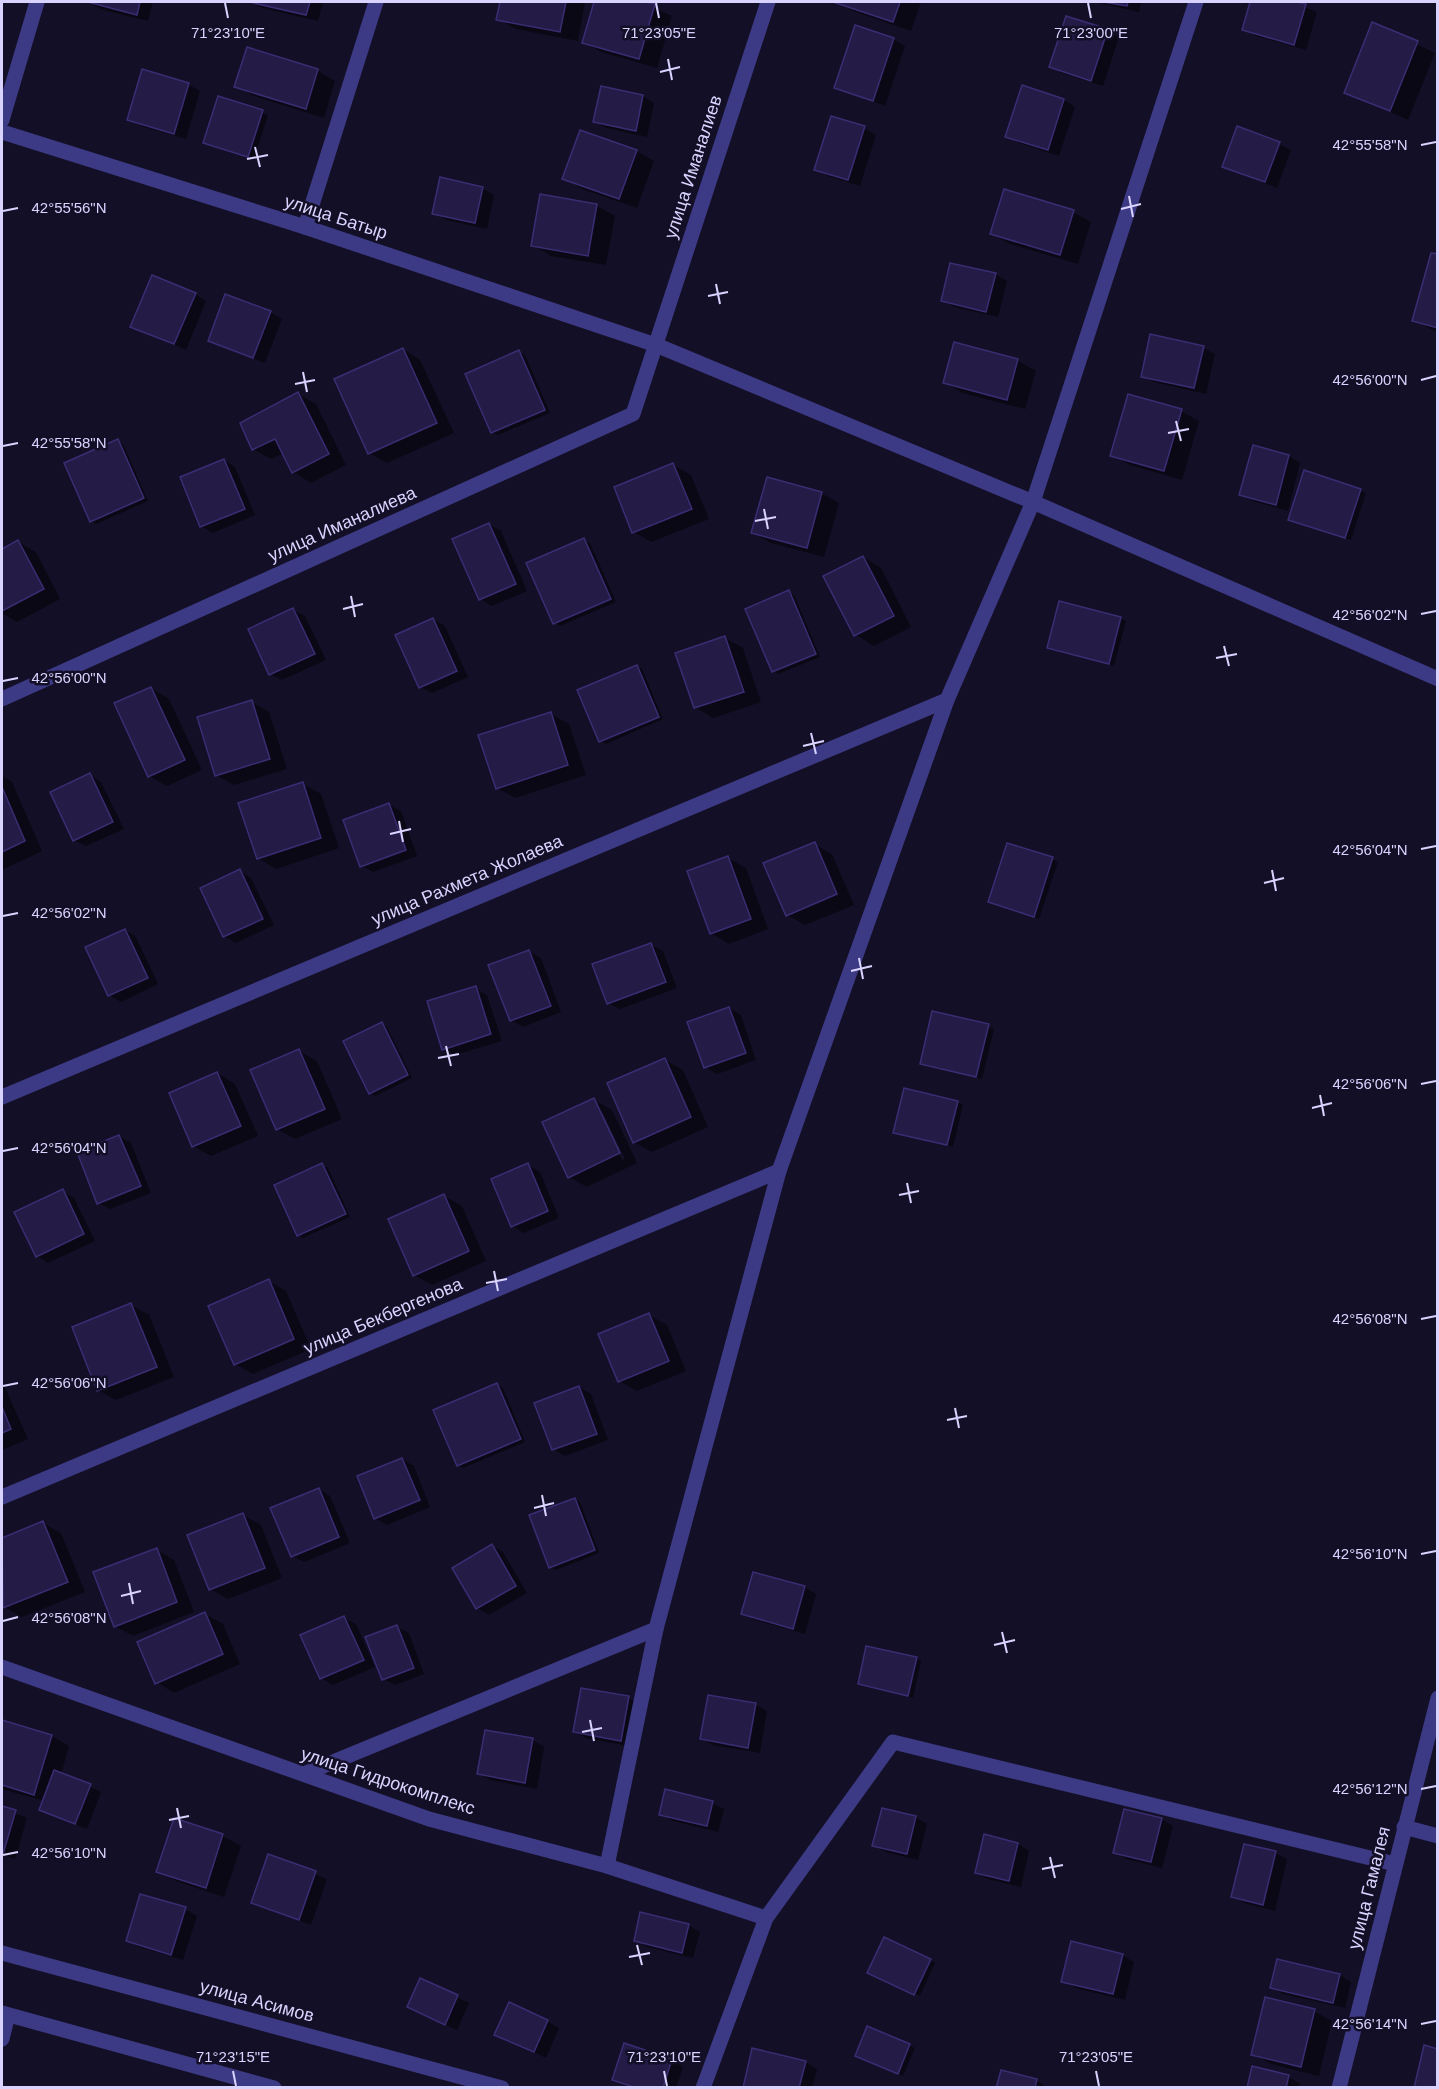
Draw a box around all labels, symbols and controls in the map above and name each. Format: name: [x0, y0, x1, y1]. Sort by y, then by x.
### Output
text: 71°23'10"E: [191, 24, 265, 41]
text: 71°23'05"E: [622, 24, 696, 41]
text: 71°23'00"E: [1054, 24, 1128, 41]
street label: улица Иманалиев: [660, 93, 726, 241]
text: 42°55'58"N: [1332, 136, 1408, 153]
street label: улица Батыр: [282, 191, 390, 243]
text: 42°55'56"N: [31, 199, 107, 216]
text: 42°56'00"N: [1332, 371, 1408, 388]
text: 42°55'58"N: [31, 434, 107, 451]
street label: улица Иманалиева: [265, 482, 420, 566]
text: 42°56'02"N: [1332, 606, 1408, 623]
text: 42°56'00"N: [31, 669, 107, 686]
street label: улица Рахмета Жолаева: [368, 830, 566, 929]
text: 42°56'04"N: [1332, 841, 1408, 858]
text: 42°56'02"N: [31, 904, 107, 921]
text: 42°56'06"N: [1332, 1075, 1408, 1092]
text: 42°56'04"N: [31, 1139, 107, 1156]
street label: улица Бекбергенова: [301, 1273, 466, 1358]
text: 42°56'08"N: [1332, 1310, 1408, 1327]
text: 42°56'06"N: [31, 1374, 107, 1391]
text: 42°56'10"N: [1332, 1545, 1408, 1562]
text: 42°56'08"N: [31, 1609, 107, 1626]
street label: улица Гидрокомплекс: [299, 1743, 477, 1819]
text: 42°56'12"N: [1332, 1780, 1408, 1797]
street label: улица Гамалея: [1344, 1825, 1394, 1951]
text: 42°56'10"N: [31, 1844, 107, 1861]
street label: улица Асимов: [198, 1976, 316, 2026]
text: 42°56'14"N: [1332, 2015, 1408, 2032]
text: 71°23'15"E: [196, 2048, 270, 2065]
text: 71°23'10"E: [627, 2048, 701, 2065]
text: 71°23'05"E: [1059, 2048, 1133, 2065]

